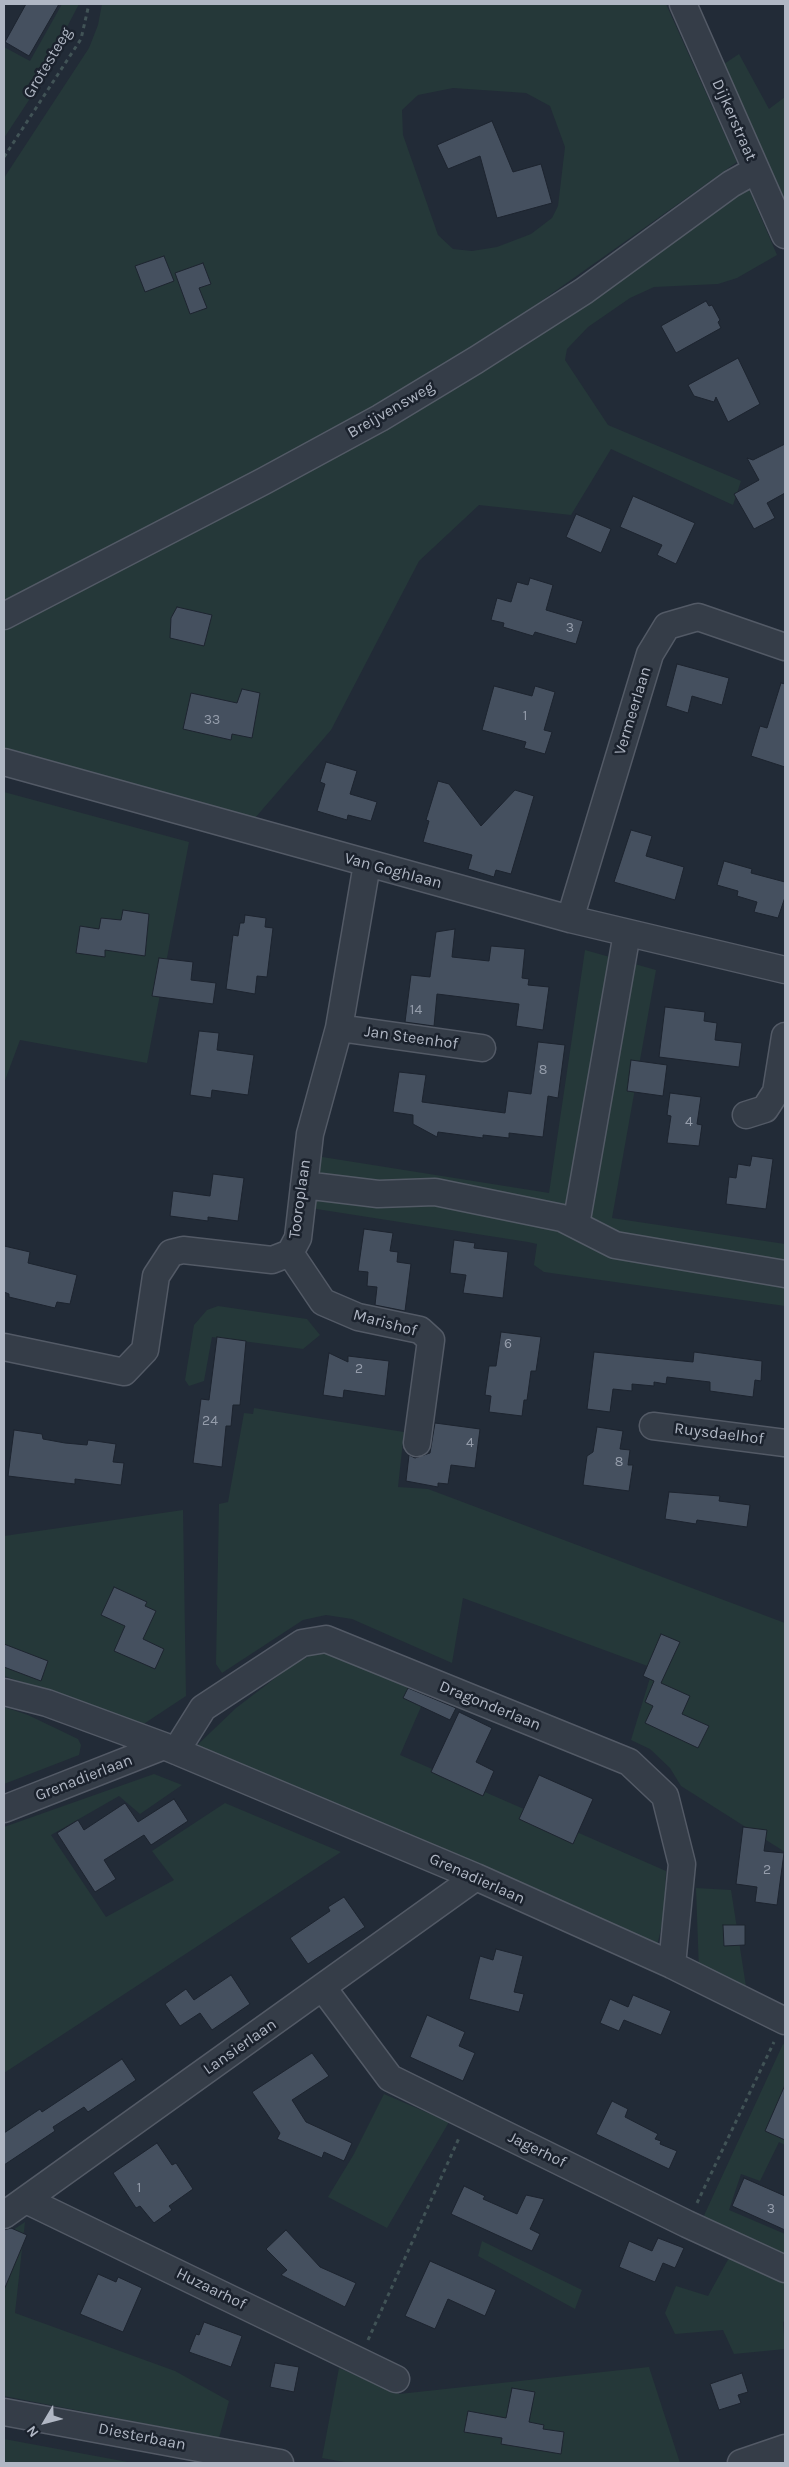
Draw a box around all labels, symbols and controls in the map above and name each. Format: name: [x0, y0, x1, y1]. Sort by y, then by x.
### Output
street label: Grotesteeg: [19, 24, 77, 102]
street label: Dijkerstraat: [707, 76, 761, 164]
street label: Breijvensweg: [344, 377, 438, 443]
house number: 3: [566, 620, 574, 636]
street label: Vermeerlaan: [610, 664, 656, 758]
house number: 1: [523, 708, 527, 724]
house number: 33: [204, 712, 220, 728]
street label: Van Goghlaan: [342, 849, 444, 893]
house number: 14: [410, 1002, 422, 1018]
street label: Jan Steenhof: [363, 1022, 459, 1054]
house number: 8: [539, 1062, 547, 1078]
house number: 4: [685, 1114, 693, 1130]
street label: Tooroplaan: [285, 1158, 315, 1240]
street label: Marishof: [351, 1305, 419, 1341]
house number: 6: [504, 1336, 512, 1352]
house number: 2: [355, 1361, 363, 1377]
house number: 24: [202, 1413, 218, 1429]
street label: Ruysdaelhof: [673, 1419, 765, 1449]
house number: 4: [466, 1435, 474, 1451]
house number: 8: [615, 1454, 623, 1470]
street label: Dragonderlaan: [436, 1677, 544, 1735]
street label: Grenadierlaan: [33, 1751, 135, 1805]
street label: Grenadierlaan: [426, 1849, 528, 1909]
house number: 2: [763, 1862, 771, 1878]
street label: Lansierlaan: [200, 2015, 280, 2079]
street label: Jagerhof: [505, 2128, 569, 2172]
house number: 1: [137, 2180, 141, 2196]
house number: 3: [767, 2201, 775, 2217]
street label: Huzaarhof: [173, 2264, 249, 2314]
north arrow: [20, 2397, 70, 2447]
street label: Diesterbaan: [97, 2419, 187, 2455]
text: N: [23, 2422, 42, 2440]

